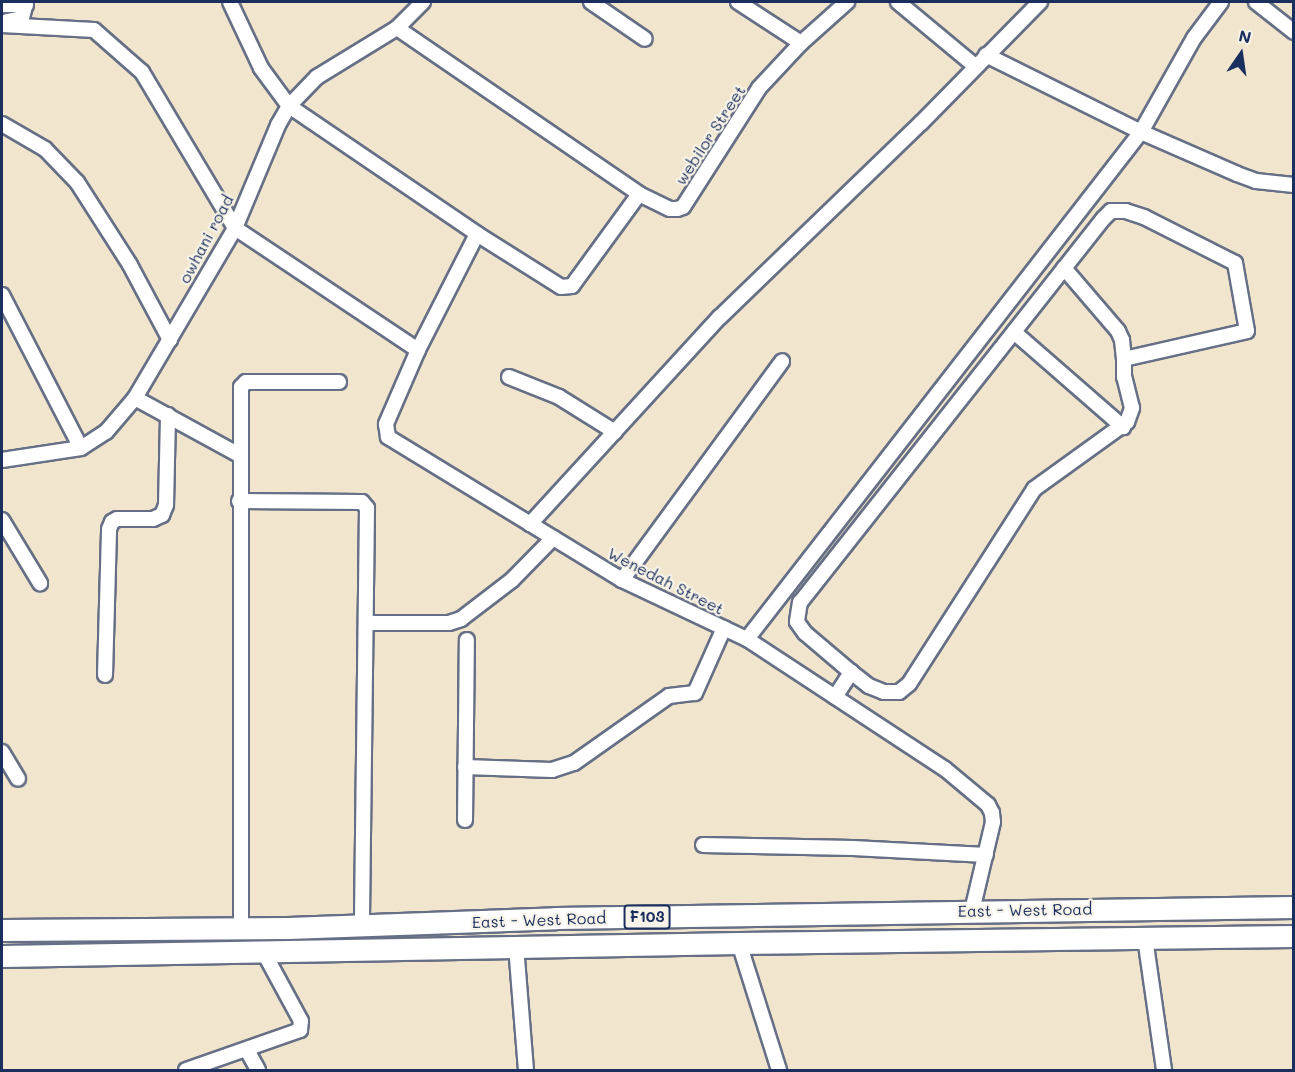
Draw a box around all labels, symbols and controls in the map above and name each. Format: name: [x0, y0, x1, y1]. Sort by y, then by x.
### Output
north arrow: [1211, 24, 1271, 84]
text: N: [1237, 24, 1253, 48]
street label: webilor Street: [671, 82, 749, 188]
street label: owhani road: [175, 191, 237, 287]
street label: Wenedah Street: [605, 543, 727, 619]
street label: East - West Road: [957, 899, 1093, 921]
road number: F103: [623, 905, 671, 929]
street label: East - West Road: [471, 908, 607, 932]

